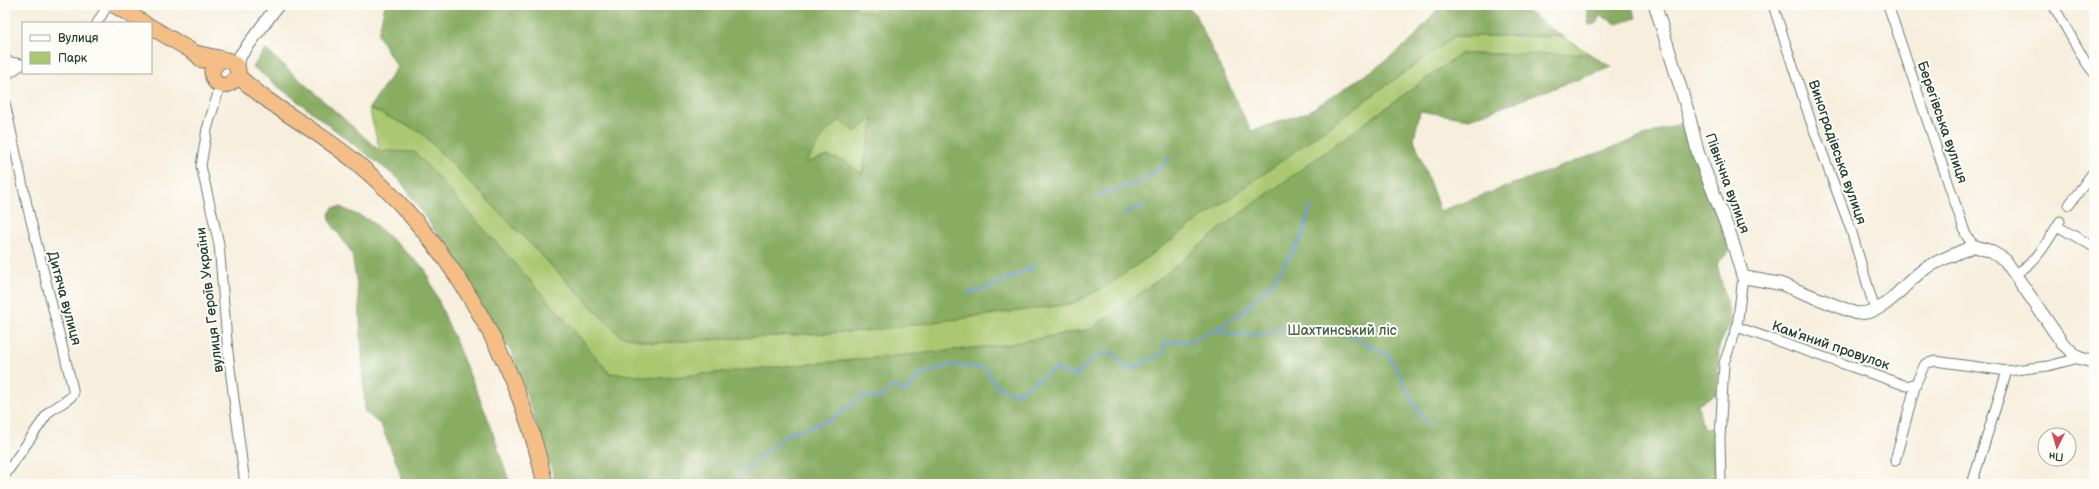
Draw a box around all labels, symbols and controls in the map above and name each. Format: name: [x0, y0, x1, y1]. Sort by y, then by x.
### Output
legend: [22, 22, 152, 74]
text: Вулиця: [58, 31, 99, 46]
text: Парк: [58, 51, 88, 66]
street label: Берегівська вулиця: [1914, 59, 1971, 186]
street label: Виноградівська вулиця: [1805, 78, 1870, 227]
street label: Північна вулиця: [1702, 131, 1754, 236]
street label: вулиця Героїв України: [192, 226, 227, 374]
street label: Дитяча вулиця: [44, 249, 85, 347]
street label: Камʼяний провулок: [1770, 317, 1893, 374]
park label: Шахтинський ліс: [1287, 322, 1397, 339]
north arrow: [2037, 427, 2077, 467]
text: Пн: [2048, 449, 2064, 464]

